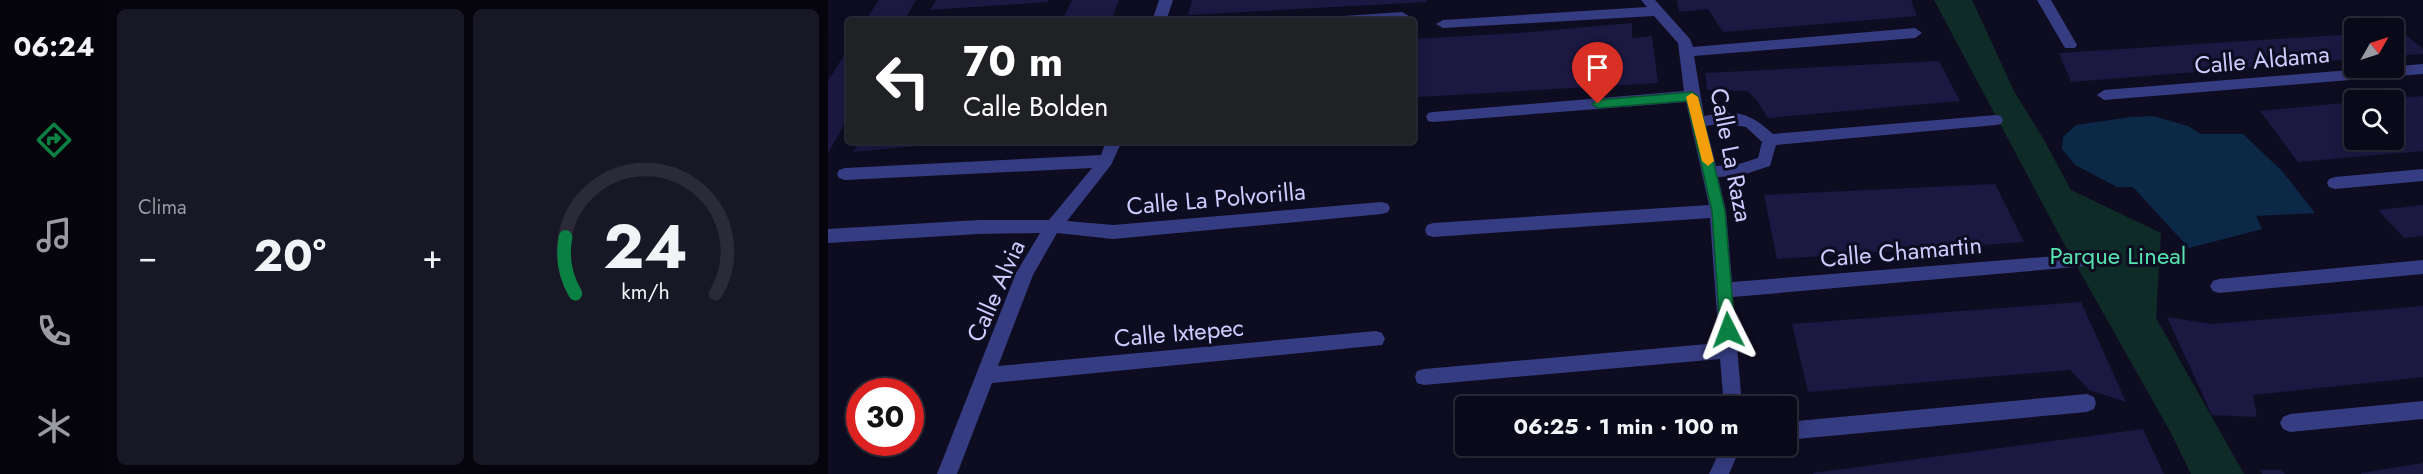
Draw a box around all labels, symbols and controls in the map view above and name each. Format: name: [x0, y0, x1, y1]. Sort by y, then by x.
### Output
north arrow: [2344, 18, 2404, 78]
map controls: [2344, 18, 2404, 150]
text: 06:24: [13, 27, 95, 66]
text: 70 m: [963, 31, 1063, 92]
street label: Calle Aldama: [2193, 36, 2331, 83]
icon: left: [864, 42, 942, 120]
pin: [1572, 42, 1623, 104]
icon: arrive: [1581, 51, 1614, 84]
street label: Calle La Raza: [1701, 85, 1762, 225]
text: Calle Bolden: [963, 87, 1108, 126]
button: search: [2344, 90, 2404, 150]
icon: directions: [33, 119, 75, 161]
street label: Calle La Polvorilla: [1125, 173, 1307, 224]
text: Clima: [138, 193, 187, 222]
text: 24: [604, 201, 688, 291]
icon: music: [33, 214, 75, 256]
text: 20°: [254, 223, 326, 288]
street label: Calle Chamartin: [1819, 227, 1983, 276]
text: −: [138, 233, 157, 280]
text: +: [422, 233, 443, 280]
street label: Calle Alvia: [958, 234, 1034, 347]
park label: Parque Lineal: [2050, 238, 2186, 273]
text: km/h: [622, 276, 670, 307]
position arrow: [1696, 298, 1760, 362]
street label: Calle Ixtepec: [1113, 309, 1245, 356]
icon: phone: [33, 310, 75, 352]
speed limit sign: 30: [846, 378, 924, 456]
icon: climate: [33, 405, 75, 447]
text: 06:25 · 1 min · 100 m: [1513, 410, 1739, 442]

